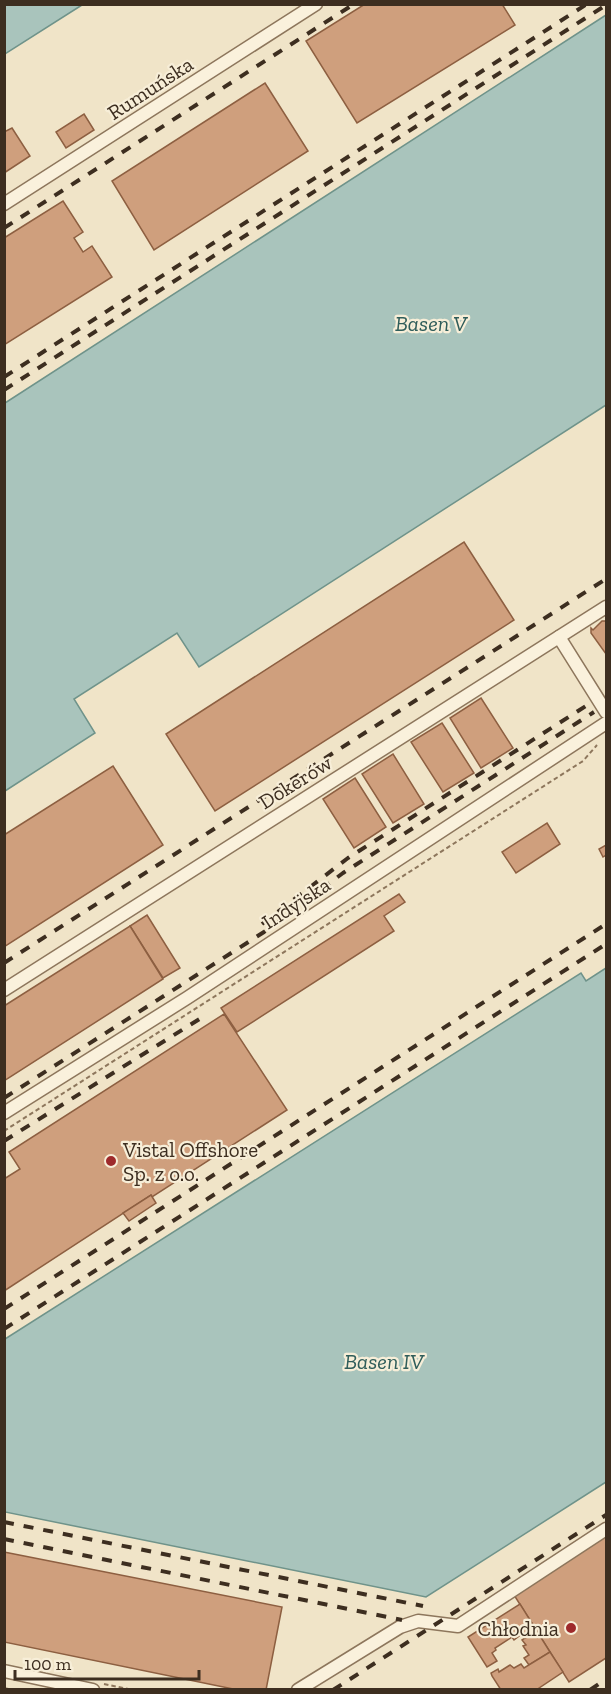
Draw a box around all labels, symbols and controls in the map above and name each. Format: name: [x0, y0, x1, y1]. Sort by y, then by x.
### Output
street label: Rumuńska: [103, 51, 197, 125]
water label: Basen V: [395, 310, 468, 337]
street label: Dokerów: [254, 750, 336, 814]
street label: Indyjska: [257, 872, 335, 935]
place label: Vistal Offshore Sp. z o.o.: [122, 1137, 258, 1186]
marker: Vistal Offshore Sp. z o.o.: [104, 1154, 118, 1168]
water label: Basen IV: [344, 1348, 425, 1375]
place label: Chłodnia: [478, 1616, 559, 1641]
marker: Chłodnia: [564, 1621, 578, 1635]
scale bar: [15, 1643, 200, 1681]
text: 100 m: [24, 1653, 72, 1675]

